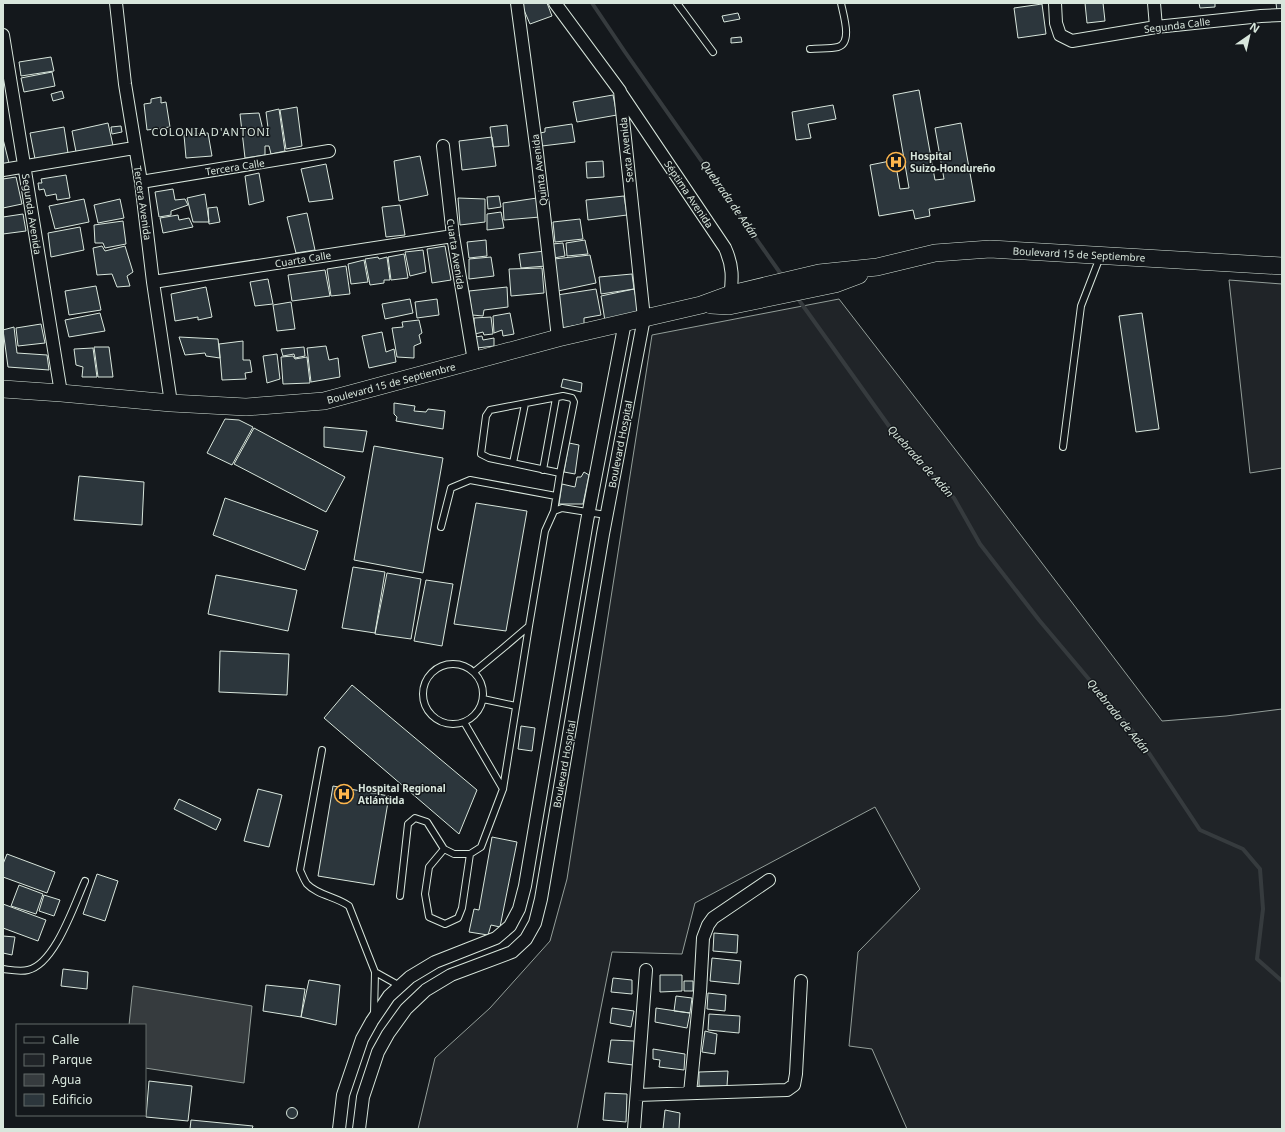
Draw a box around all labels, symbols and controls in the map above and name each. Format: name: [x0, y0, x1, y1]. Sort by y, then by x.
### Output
street label: Segunda Calle: [1143, 14, 1211, 36]
north arrow: [1229, 16, 1269, 56]
text: N: [1247, 19, 1263, 36]
street label: Sexta Avenida: [616, 117, 636, 183]
district label: COLONIA D'ANTONI: [151, 124, 271, 139]
street label: Quinta Avenida: [528, 133, 550, 207]
place label: Hospital Suizo-Hondureño: [910, 149, 996, 175]
hospital icon: Hospital Suizo-Hondureño: [885, 151, 907, 173]
street label: Tercera Calle: [204, 155, 266, 179]
street label: Séptima Avenida: [661, 157, 717, 231]
water label: Quebrada de Adán: [697, 157, 763, 241]
street label: Tercera Avenida: [131, 165, 155, 241]
street label: Segunda Avenida: [19, 173, 45, 255]
street label: Cuarta Avenida: [443, 217, 469, 291]
street label: Boulevard 15 de Septiembre: [1012, 244, 1146, 264]
street label: Cuarta Calle: [274, 248, 332, 270]
street label: Boulevard 15 de Septiembre: [325, 359, 457, 407]
street label: Boulevard Hospital: [605, 399, 635, 489]
water label: Quebrada de Adán: [885, 422, 957, 500]
water label: Quebrada de Adán: [1084, 676, 1154, 756]
street label: Boulevard Hospital: [549, 719, 579, 809]
place label: Hospital Regional Atlántida: [358, 781, 446, 807]
hospital icon: Hospital Regional Atlántida: [333, 783, 355, 805]
legend: [16, 1024, 146, 1116]
text: Calle: [52, 1031, 80, 1048]
text: Parque: [52, 1051, 93, 1068]
text: Agua: [52, 1071, 81, 1088]
text: Edificio: [52, 1091, 93, 1108]

